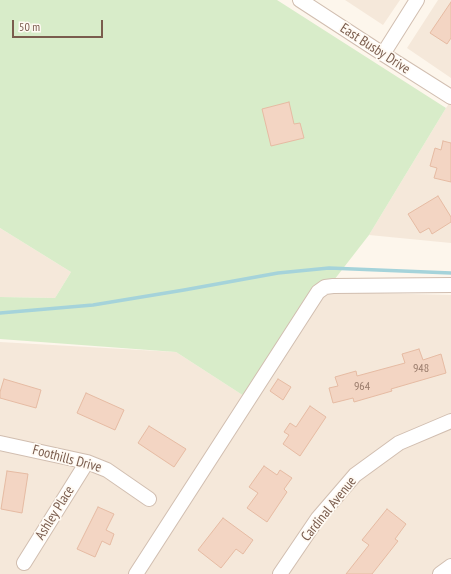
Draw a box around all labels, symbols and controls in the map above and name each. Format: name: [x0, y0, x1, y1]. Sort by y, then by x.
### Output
scale bar: [14, 12, 105, 38]
text: 50 m: [19, 19, 40, 34]
street label: East Busby Drive: [337, 20, 413, 78]
house number: 948: [413, 362, 429, 376]
house number: 964: [354, 380, 370, 394]
street label: Foothills Drive: [31, 442, 103, 476]
street label: Cardinal Avenue: [298, 473, 360, 545]
street label: Ashley Place: [32, 483, 78, 543]

